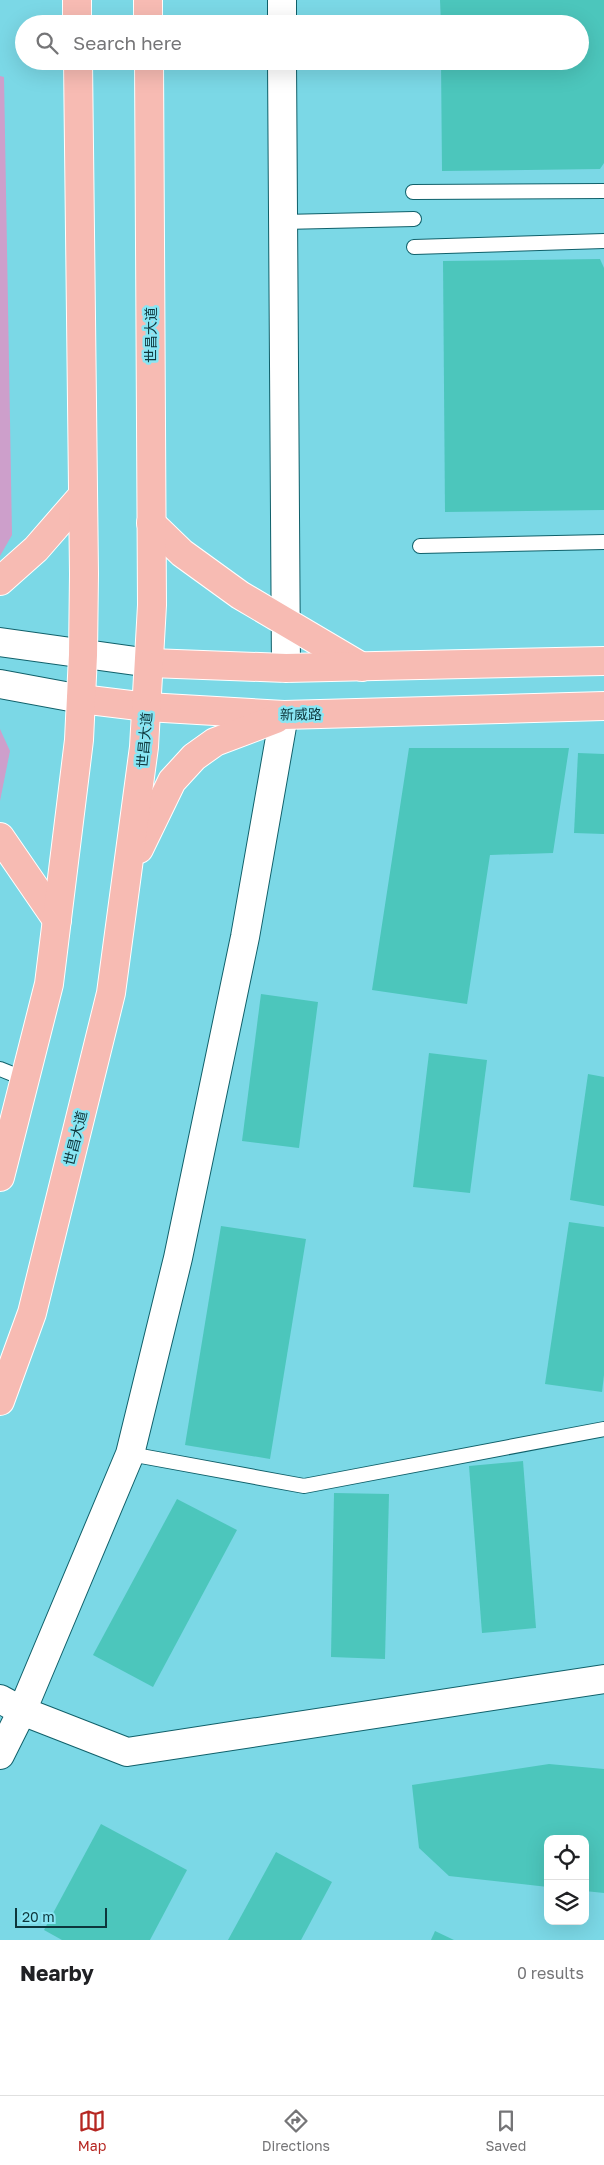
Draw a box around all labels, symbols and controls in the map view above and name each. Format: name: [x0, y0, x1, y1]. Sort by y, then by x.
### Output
search box: [15, 15, 589, 70]
icon: search: [33, 29, 61, 57]
text: Search here: [73, 31, 182, 54]
street label: 世昌大道: [142, 307, 159, 363]
street label: 新威路: [280, 705, 322, 723]
street label: 世昌大道: [133, 711, 155, 769]
street label: 世昌大道: [60, 1109, 90, 1167]
map controls: [544, 1835, 589, 1925]
button: locate: [544, 1835, 589, 1880]
button: layers: [544, 1880, 589, 1925]
scale bar: [15, 1905, 108, 1928]
text: 20 m: [22, 1908, 55, 1925]
text: Nearby: [20, 1960, 94, 1986]
text: 0 results: [517, 1963, 584, 1983]
tab: Map: [78, 2107, 106, 2154]
tab: Directions: [262, 2107, 330, 2154]
tab: Saved: [485, 2107, 526, 2154]

